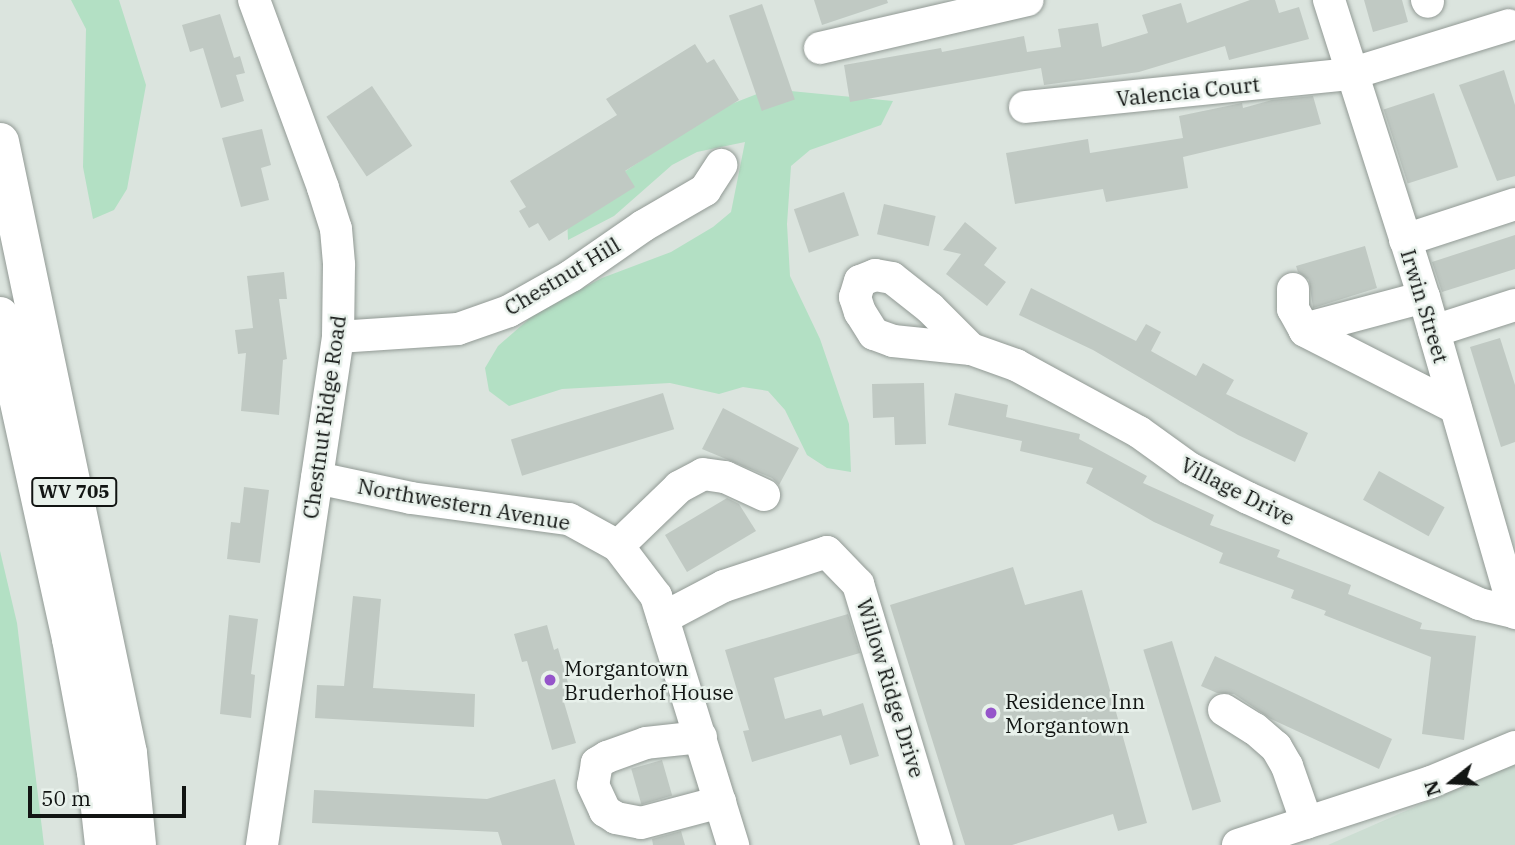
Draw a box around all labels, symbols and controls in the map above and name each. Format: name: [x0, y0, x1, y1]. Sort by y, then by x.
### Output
street label: Valencia Court: [1115, 71, 1261, 111]
street label: Chestnut Hill: [500, 232, 624, 320]
street label: Irwin Street: [1396, 246, 1454, 366]
street label: Chestnut Ridge Road: [297, 314, 351, 520]
street label: Village Drive: [1177, 452, 1299, 530]
street label: Northwestern Avenue: [356, 473, 572, 535]
road number: WV 705: [30, 477, 118, 508]
street label: Willow Ridge Drive: [852, 595, 930, 781]
place label: Morgantown Bruderhof House: [564, 655, 734, 705]
marker: Morgantown Bruderhof House: [542, 672, 558, 688]
place label: Residence Inn Morgantown: [1005, 688, 1145, 738]
marker: Residence Inn Morgantown: [983, 705, 999, 721]
north arrow: [1417, 747, 1487, 817]
scale bar: [32, 772, 189, 816]
text: N: [1418, 778, 1446, 799]
text: 50 m: [41, 784, 91, 812]

